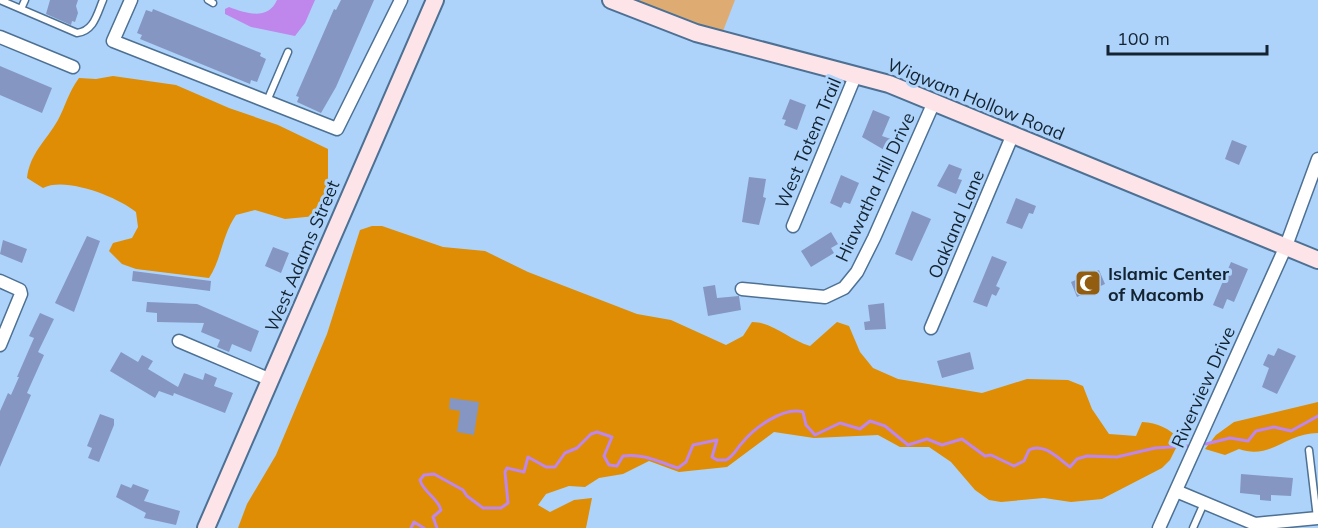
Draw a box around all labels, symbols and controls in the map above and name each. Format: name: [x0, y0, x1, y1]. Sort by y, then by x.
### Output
scale bar: [1108, 18, 1267, 56]
text: 100 m: [1117, 27, 1170, 50]
street label: Wigwam Hollow Road: [884, 53, 1068, 145]
street label: West Totem Trail: [770, 74, 846, 212]
street label: Hiawatha Hill Drive: [830, 109, 920, 265]
street label: Oakland Lane: [923, 166, 989, 282]
street label: West Adams Street: [260, 177, 344, 335]
place label: Islamic Center of Macomb: [1108, 262, 1230, 306]
mosque icon: Islamic Center of Macomb: [1073, 268, 1103, 298]
street label: Riverview Drive: [1166, 323, 1240, 451]

